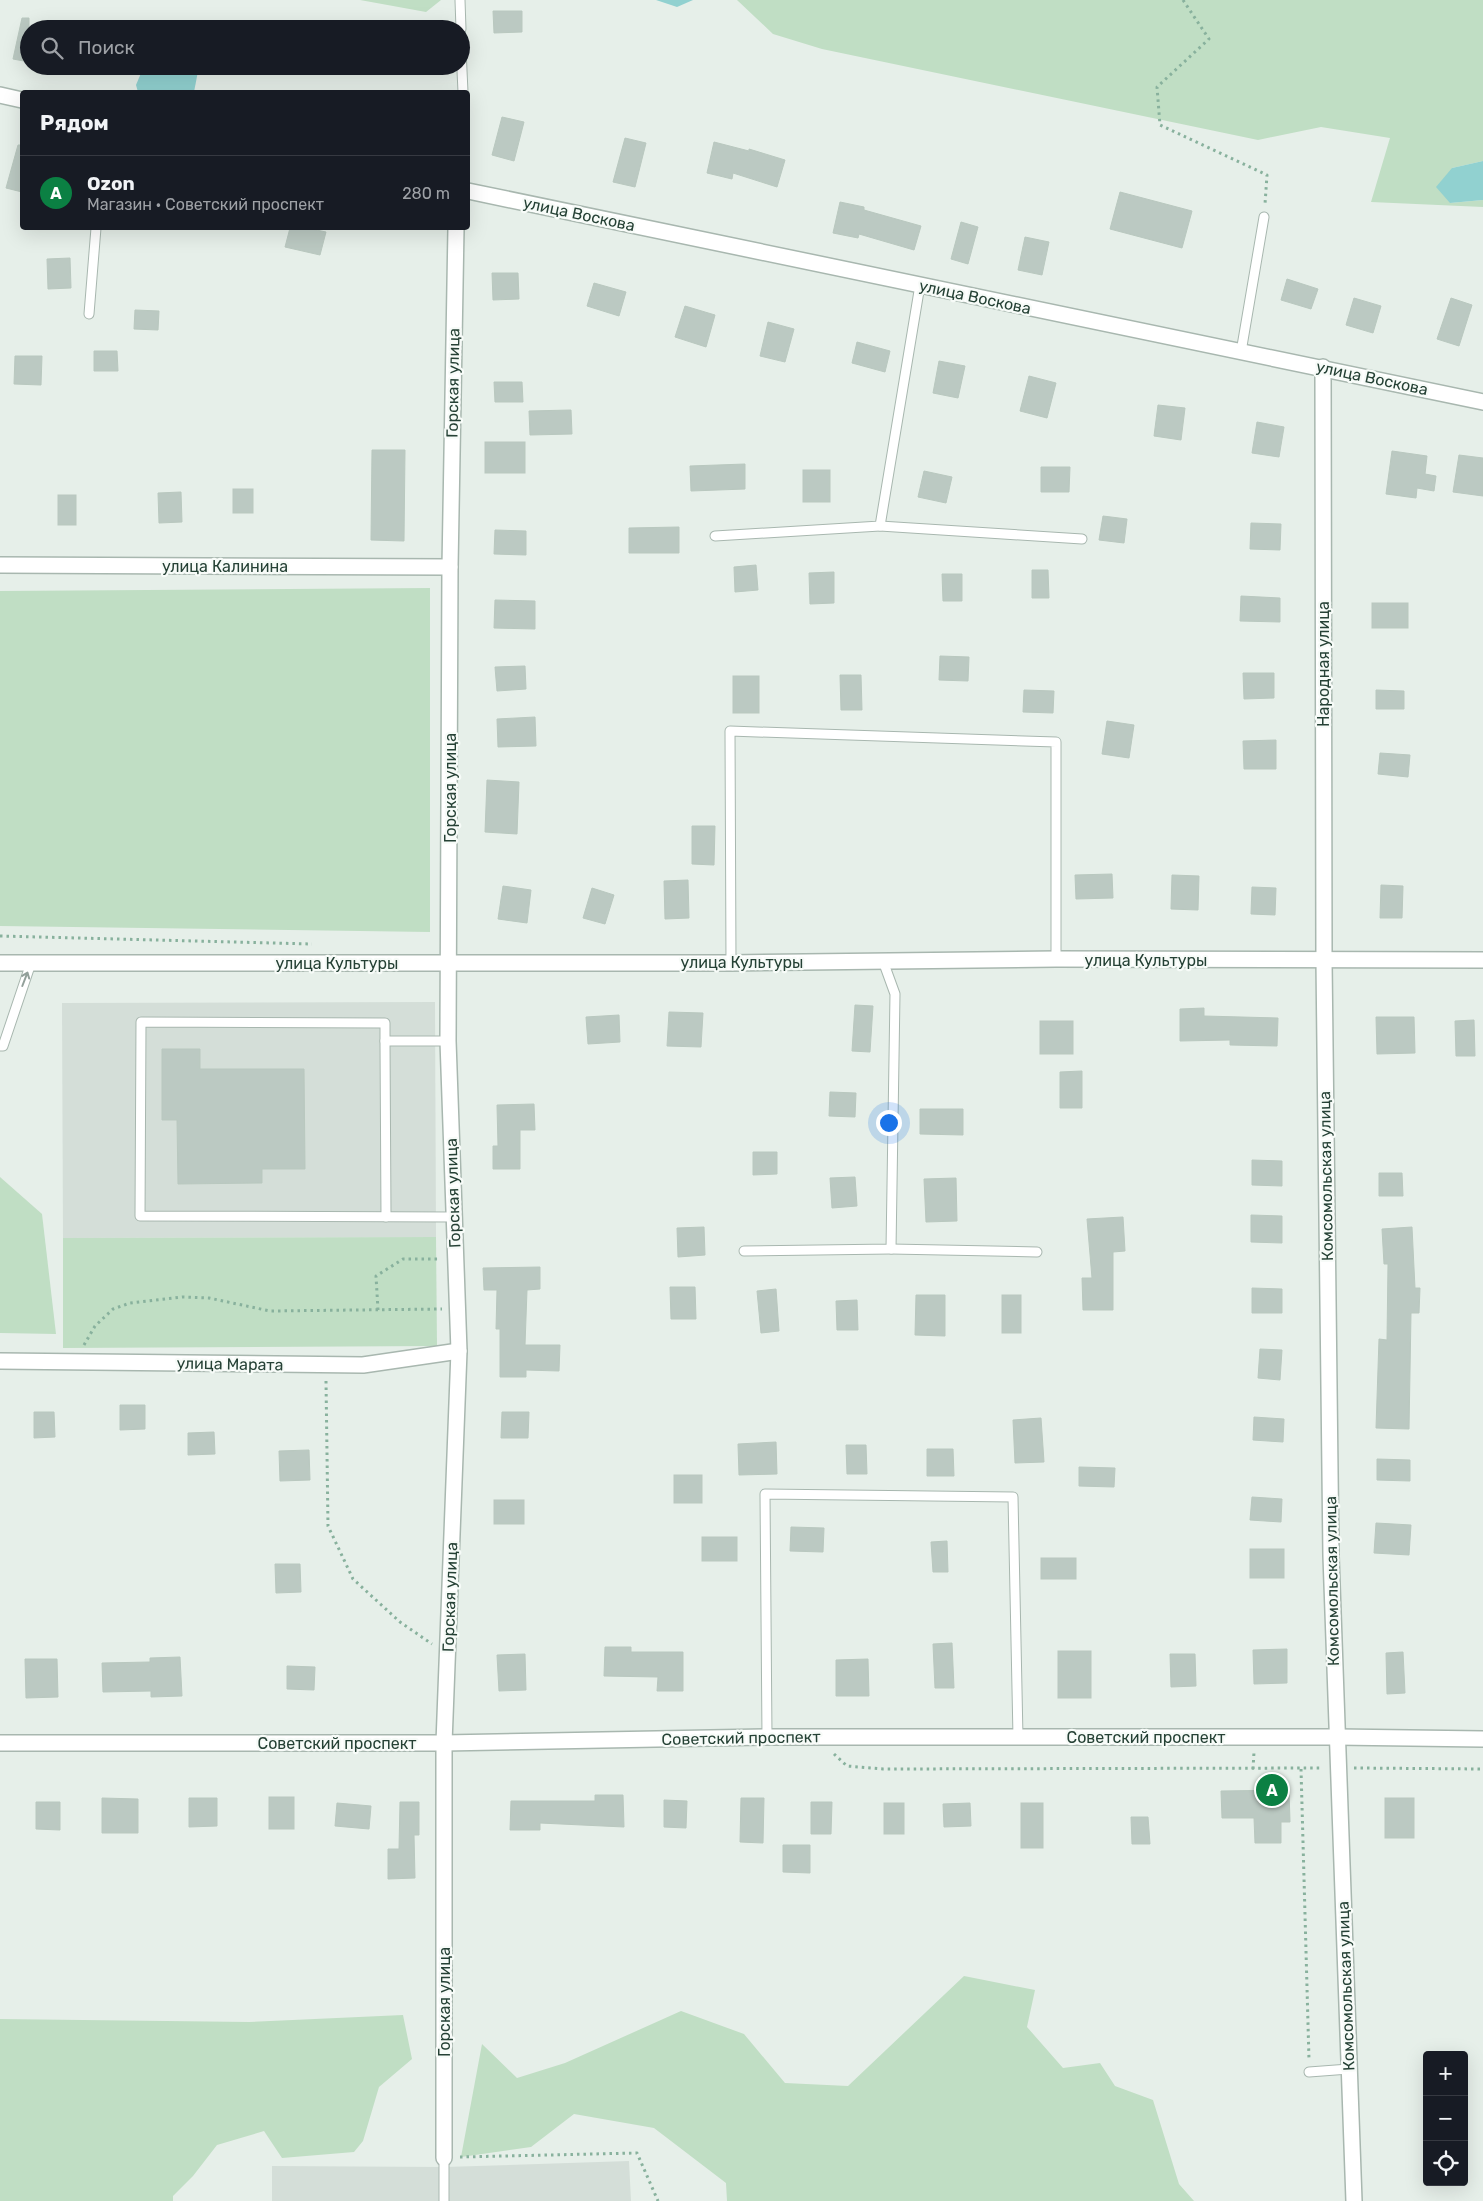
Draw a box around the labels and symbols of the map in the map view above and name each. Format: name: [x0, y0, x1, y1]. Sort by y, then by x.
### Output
street label: улица Воскова: [521, 193, 637, 235]
street label: улица Воскова: [917, 276, 1033, 318]
street label: Горская улица: [443, 328, 463, 438]
street label: улица Воскова: [1314, 357, 1430, 399]
street label: улица Калинина: [162, 557, 288, 576]
street label: Народная улица: [1314, 601, 1333, 727]
street label: Горская улица: [441, 733, 460, 843]
street label: улица Культуры: [1085, 951, 1207, 970]
street label: улица Культуры: [681, 953, 803, 972]
street label: улица Культуры: [276, 954, 398, 973]
one-way arrow: [21, 972, 30, 988]
street label: Комсомольская улица: [1315, 1091, 1337, 1261]
your location: [876, 1110, 902, 1136]
street label: Горская улица: [442, 1138, 464, 1248]
street label: улица Марата: [176, 1354, 284, 1374]
street label: Комсомольская улица: [1321, 1496, 1343, 1666]
street label: Горская улица: [439, 1542, 461, 1652]
street label: Советский проспект: [661, 1727, 821, 1749]
street label: Советский проспект: [1066, 1728, 1226, 1747]
street label: Советский проспект: [257, 1734, 417, 1753]
pin: A: [1256, 1771, 1288, 1809]
street label: Комсомольская улица: [1334, 1901, 1358, 2071]
street label: Горская улица: [435, 1947, 454, 2057]

